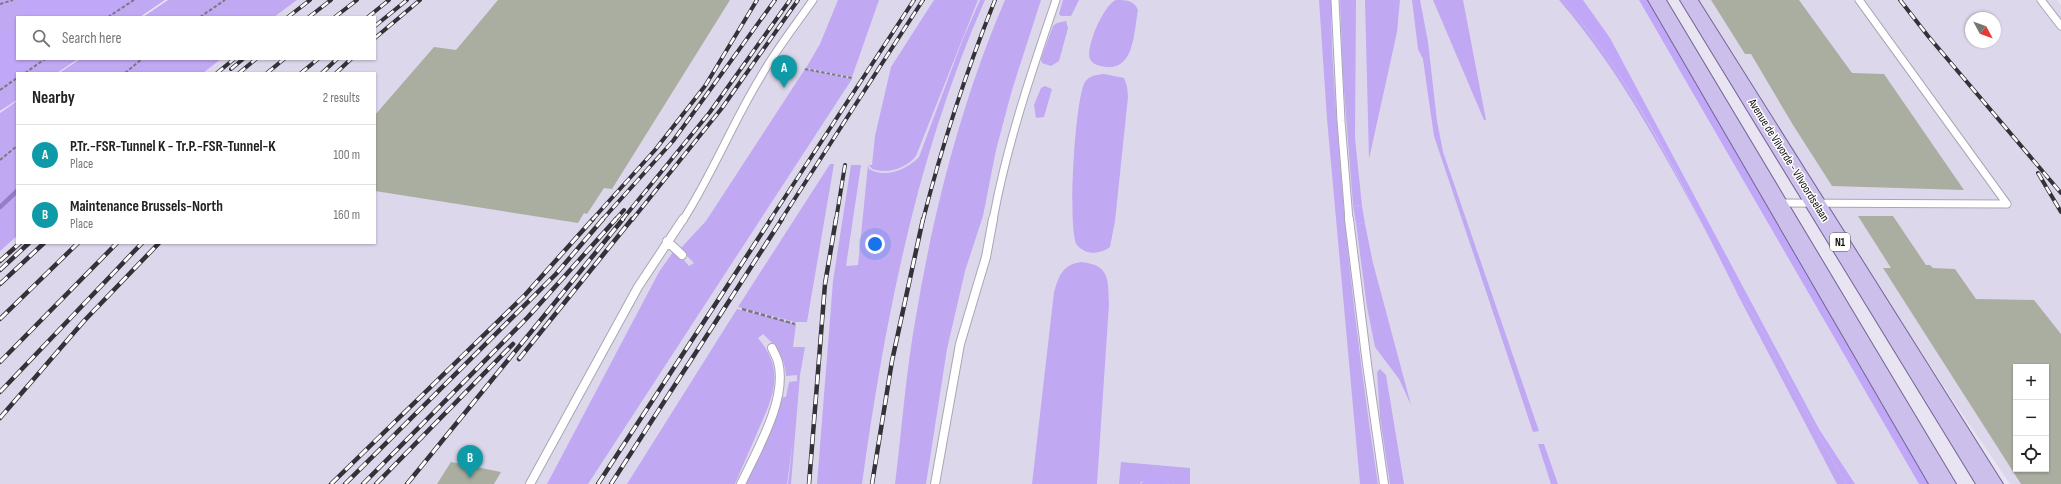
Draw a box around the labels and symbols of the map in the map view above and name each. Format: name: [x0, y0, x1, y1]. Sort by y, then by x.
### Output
north arrow: [1965, 12, 2001, 48]
pin: A: [771, 55, 797, 88]
street label: Avenue de Vilvorde - Vilvoordselaan: [1744, 95, 1833, 224]
road number: N1: [1830, 233, 1850, 251]
your location: [865, 234, 885, 254]
pin: B: [457, 445, 483, 478]

